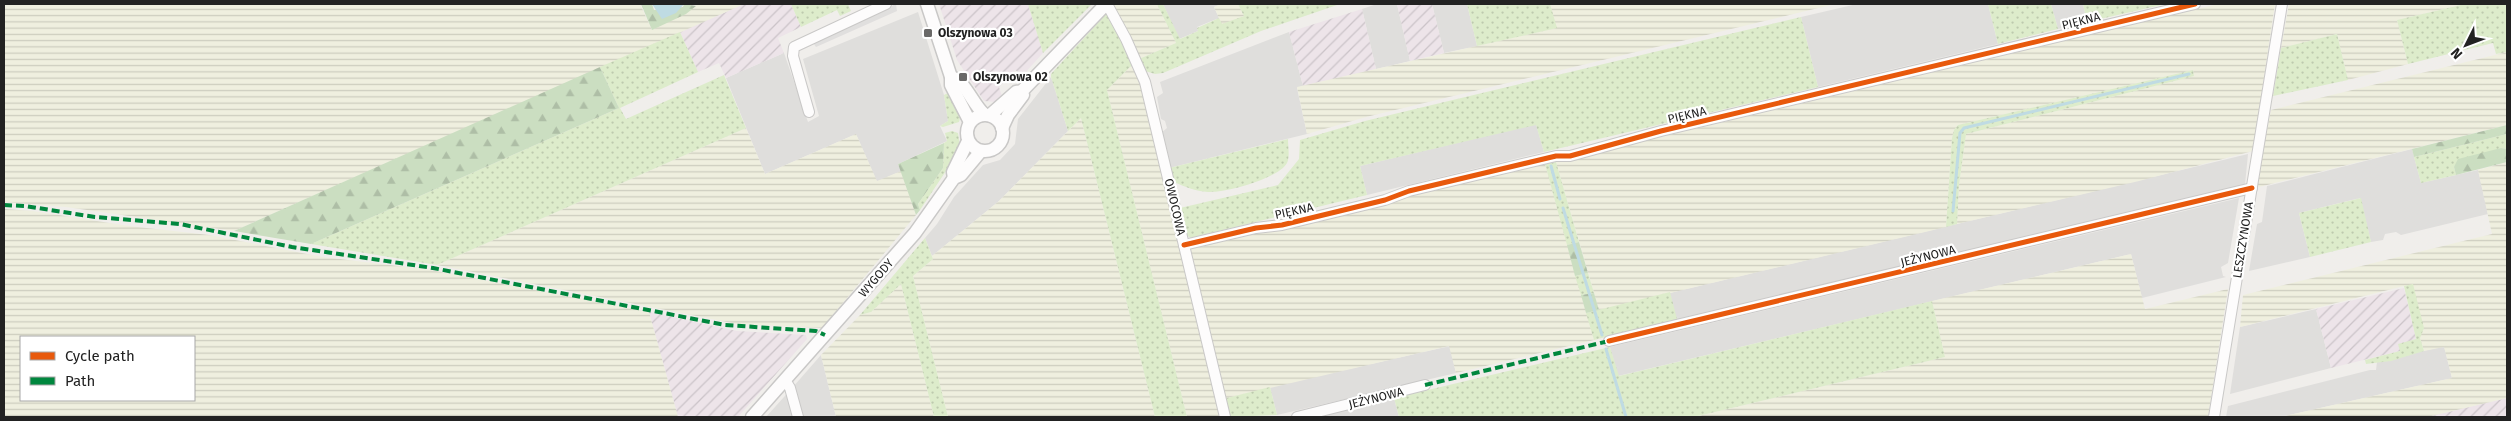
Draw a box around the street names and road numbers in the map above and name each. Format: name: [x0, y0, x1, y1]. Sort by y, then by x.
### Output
street label: PIĘKNA: [2060, 9, 2102, 33]
street label: PIĘKNA: [1666, 104, 1708, 126]
street label: OWOCOWA: [1162, 177, 1188, 237]
street label: PIĘKNA: [1273, 200, 1315, 222]
street label: LESZCZYNOWA: [2230, 201, 2256, 279]
street label: JEŻYNOWA: [1899, 241, 1957, 270]
street label: WYGODY: [856, 256, 897, 300]
street label: JEŻYNOWA: [1347, 383, 1405, 412]

